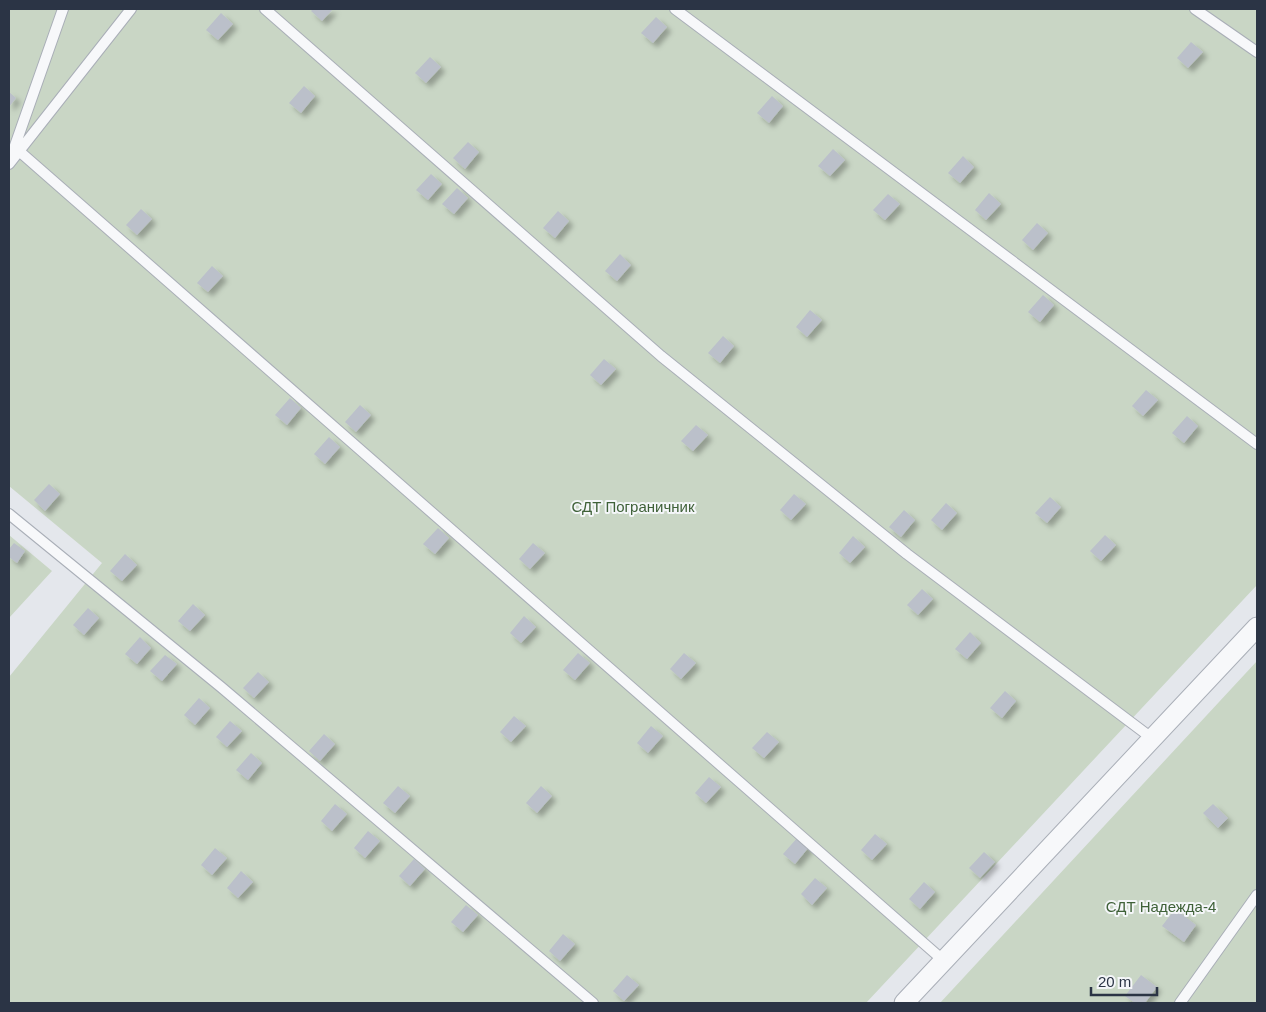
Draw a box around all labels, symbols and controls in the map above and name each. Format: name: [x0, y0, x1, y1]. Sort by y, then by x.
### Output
park label: СДТ Пограничник: [572, 498, 695, 515]
park label: СДТ Надежда-4: [1106, 898, 1216, 915]
scale bar: [1091, 964, 1157, 996]
text: 20 m: [1098, 973, 1131, 990]

